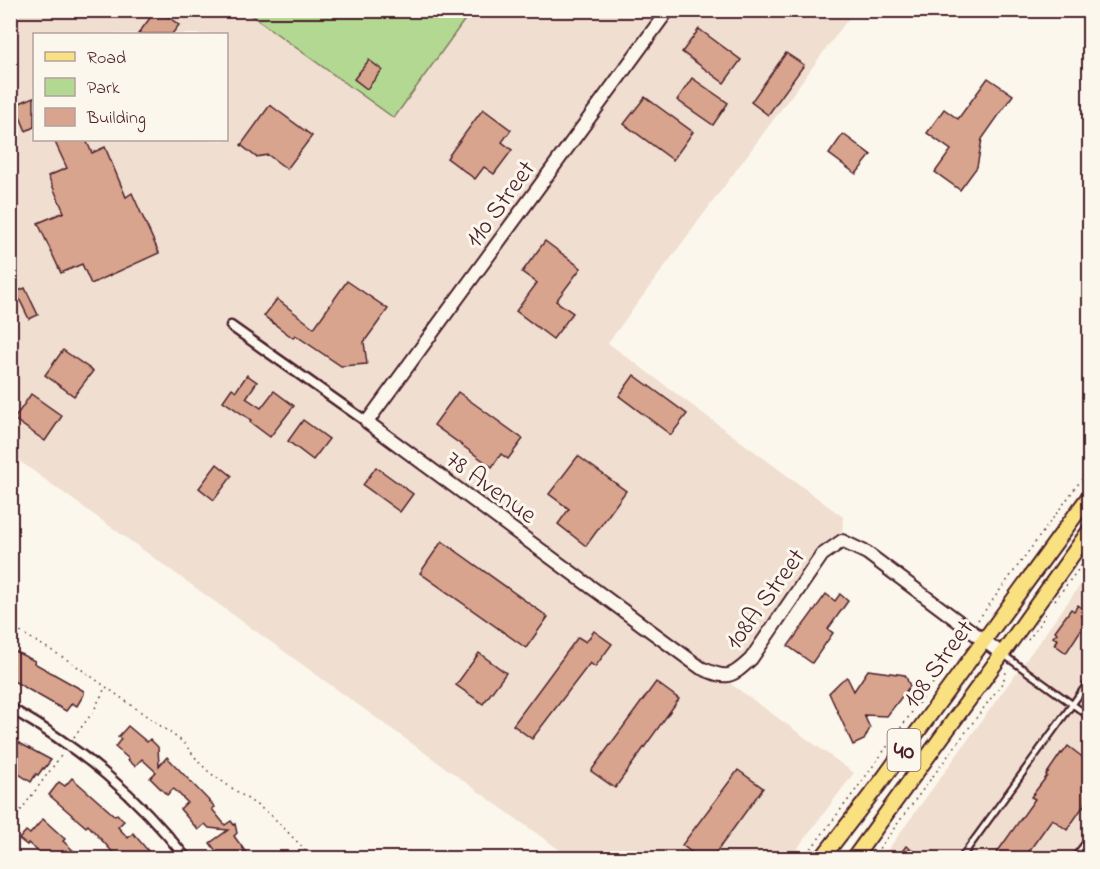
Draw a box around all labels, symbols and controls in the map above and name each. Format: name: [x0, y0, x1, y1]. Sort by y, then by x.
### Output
legend: [33, 33, 228, 141]
text: Road: [87, 46, 126, 72]
text: Park: [87, 76, 120, 102]
text: Building: [86, 106, 146, 133]
street label: 110 Street: [457, 153, 546, 256]
street label: 78 Avenue: [437, 442, 544, 535]
street label: 108A Street: [717, 541, 816, 658]
street label: 108 Street: [894, 612, 985, 717]
road number: 40: [888, 729, 920, 771]

